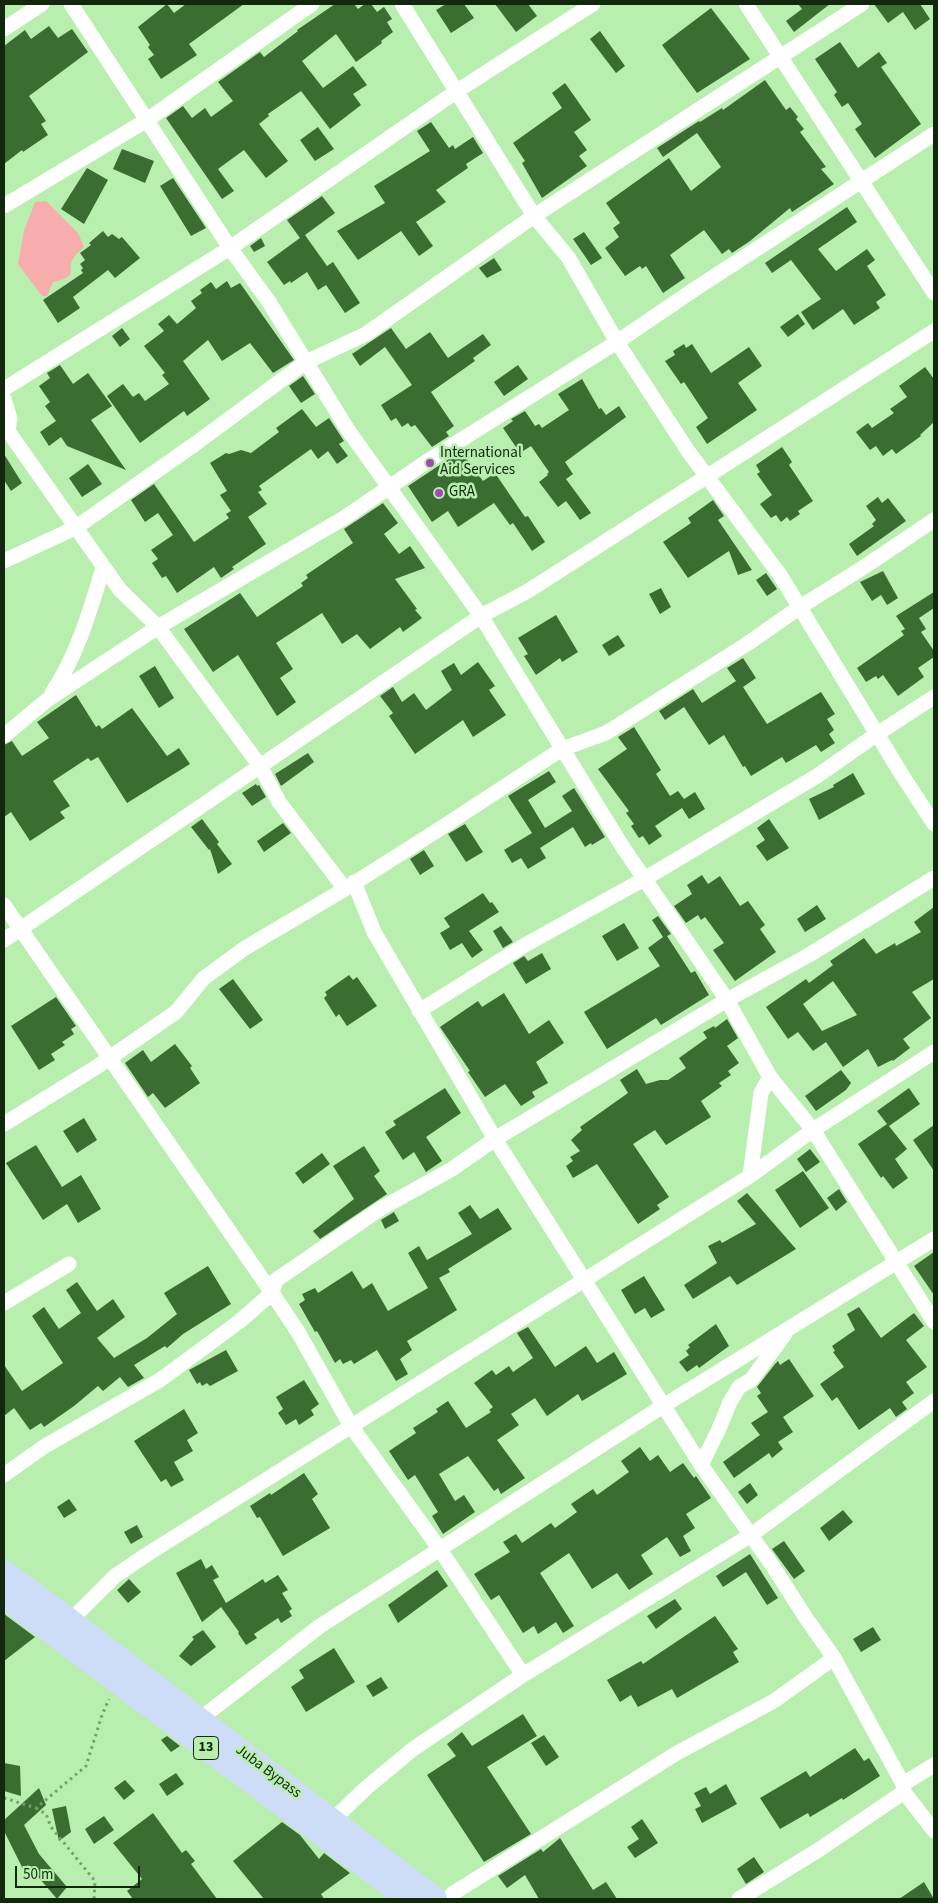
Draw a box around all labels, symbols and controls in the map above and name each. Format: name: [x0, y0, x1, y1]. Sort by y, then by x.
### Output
place label: International Aid Services: [440, 445, 522, 480]
marker: International Aid Services: [424, 457, 436, 469]
place label: GRA: [449, 484, 475, 502]
marker: GRA: [433, 487, 445, 499]
road number: 13: [194, 1736, 218, 1760]
street label: Juba Bypass: [231, 1741, 305, 1803]
scale bar: [18, 1856, 142, 1888]
text: 50 m: [23, 1864, 53, 1885]

